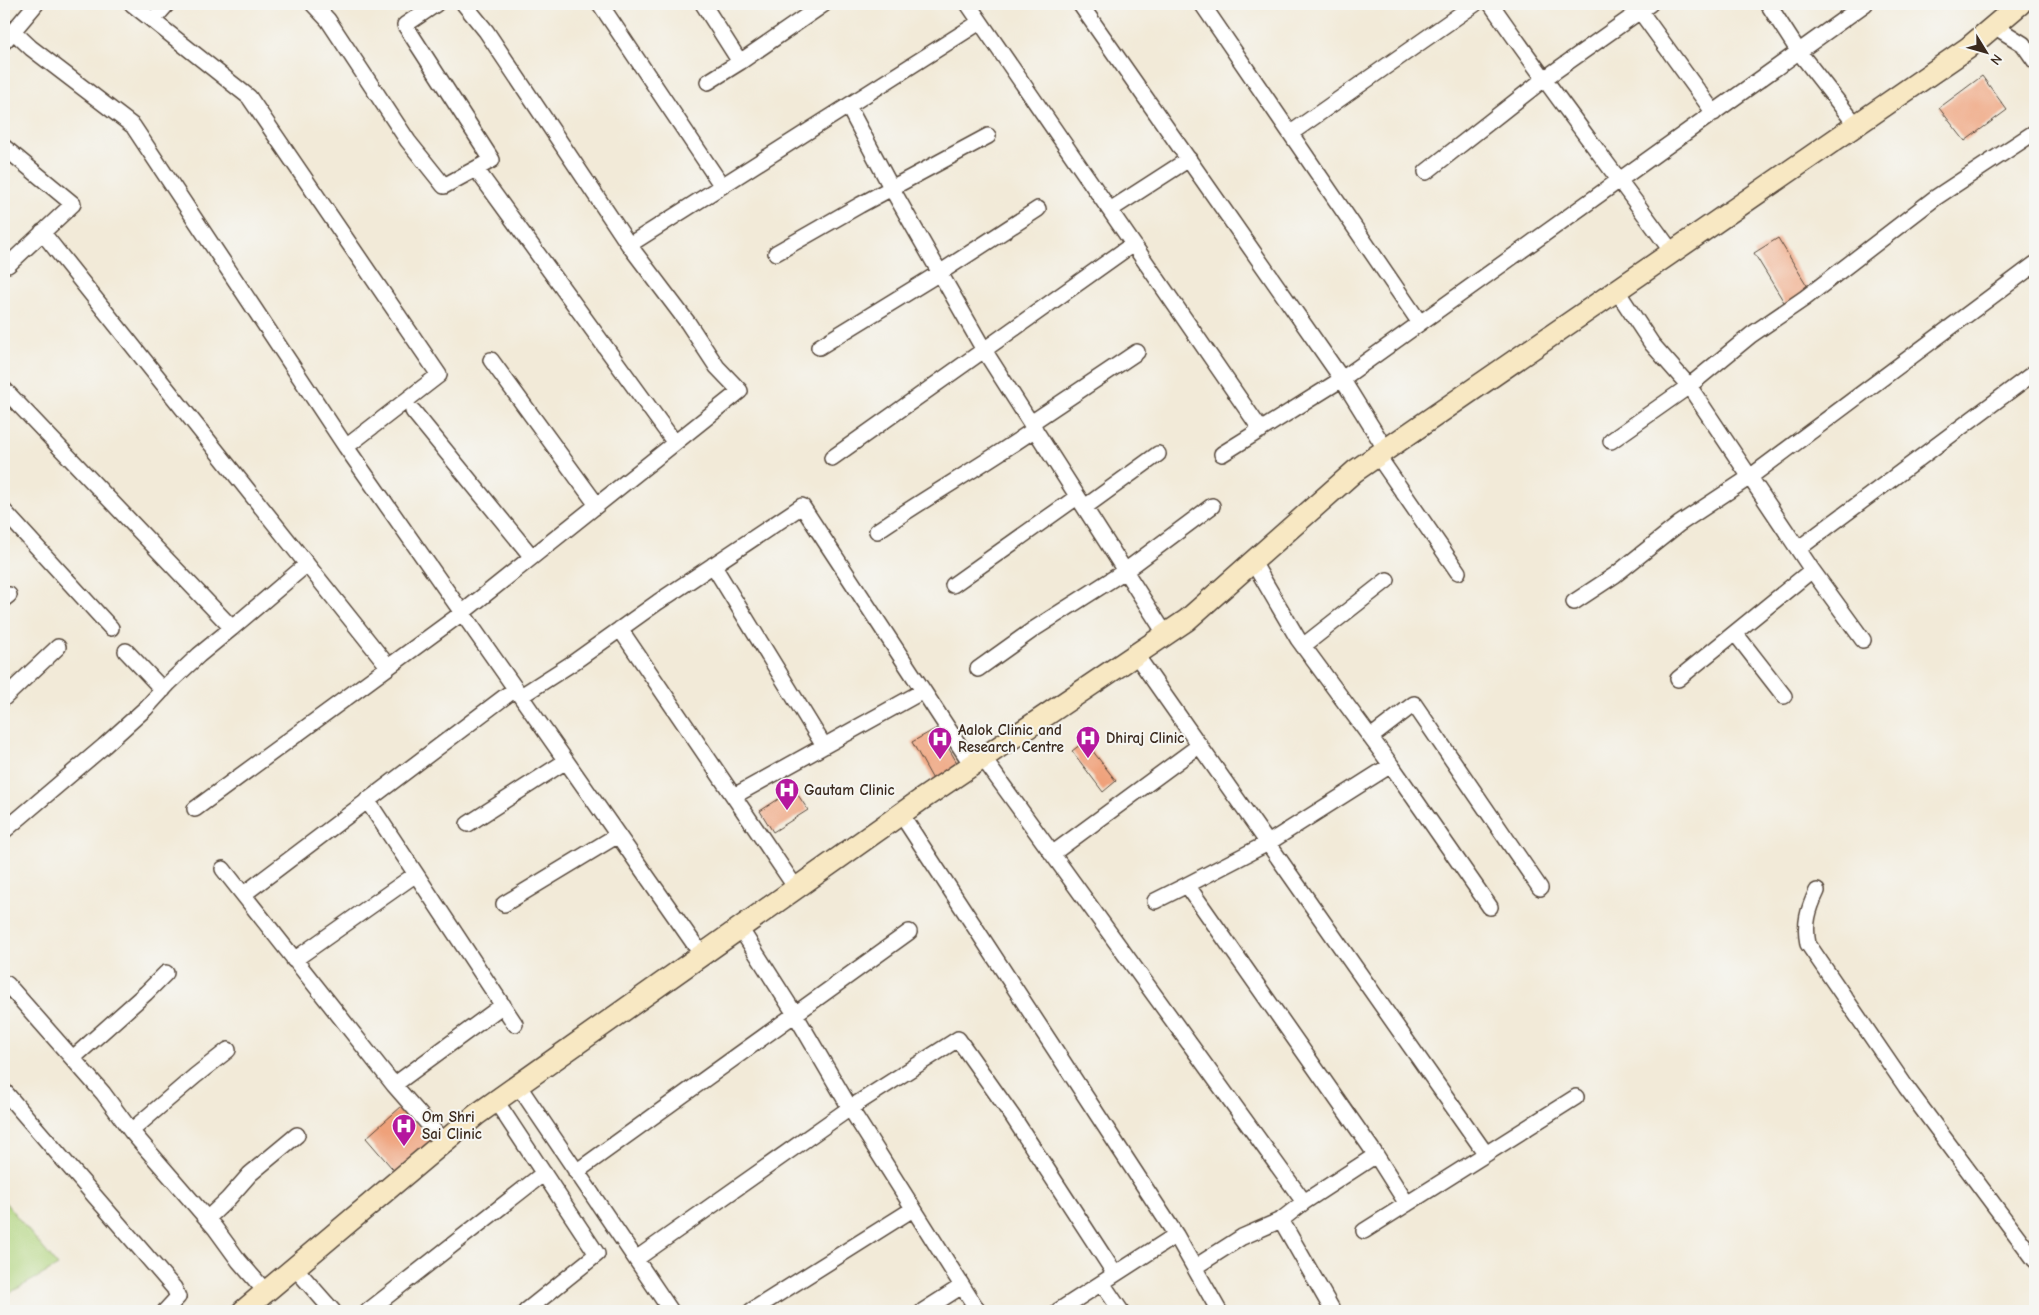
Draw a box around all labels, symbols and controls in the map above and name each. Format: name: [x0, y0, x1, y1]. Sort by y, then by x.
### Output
north arrow: [1962, 28, 2012, 78]
text: N: [1986, 51, 2006, 68]
place label: Aalok Clinic and Research Centre: [958, 721, 1064, 756]
hospital icon: Dhiraj Clinic: [1075, 725, 1101, 759]
hospital icon: Aalok Clinic and Research Centre: [927, 726, 953, 760]
place label: Dhiraj Clinic: [1106, 729, 1184, 747]
hospital icon: Gautam Clinic: [774, 777, 800, 811]
place label: Gautam Clinic: [804, 781, 894, 799]
place label: Om Shri Sai Clinic: [422, 1108, 482, 1143]
hospital icon: Om Shri Sai Clinic: [391, 1113, 417, 1147]

